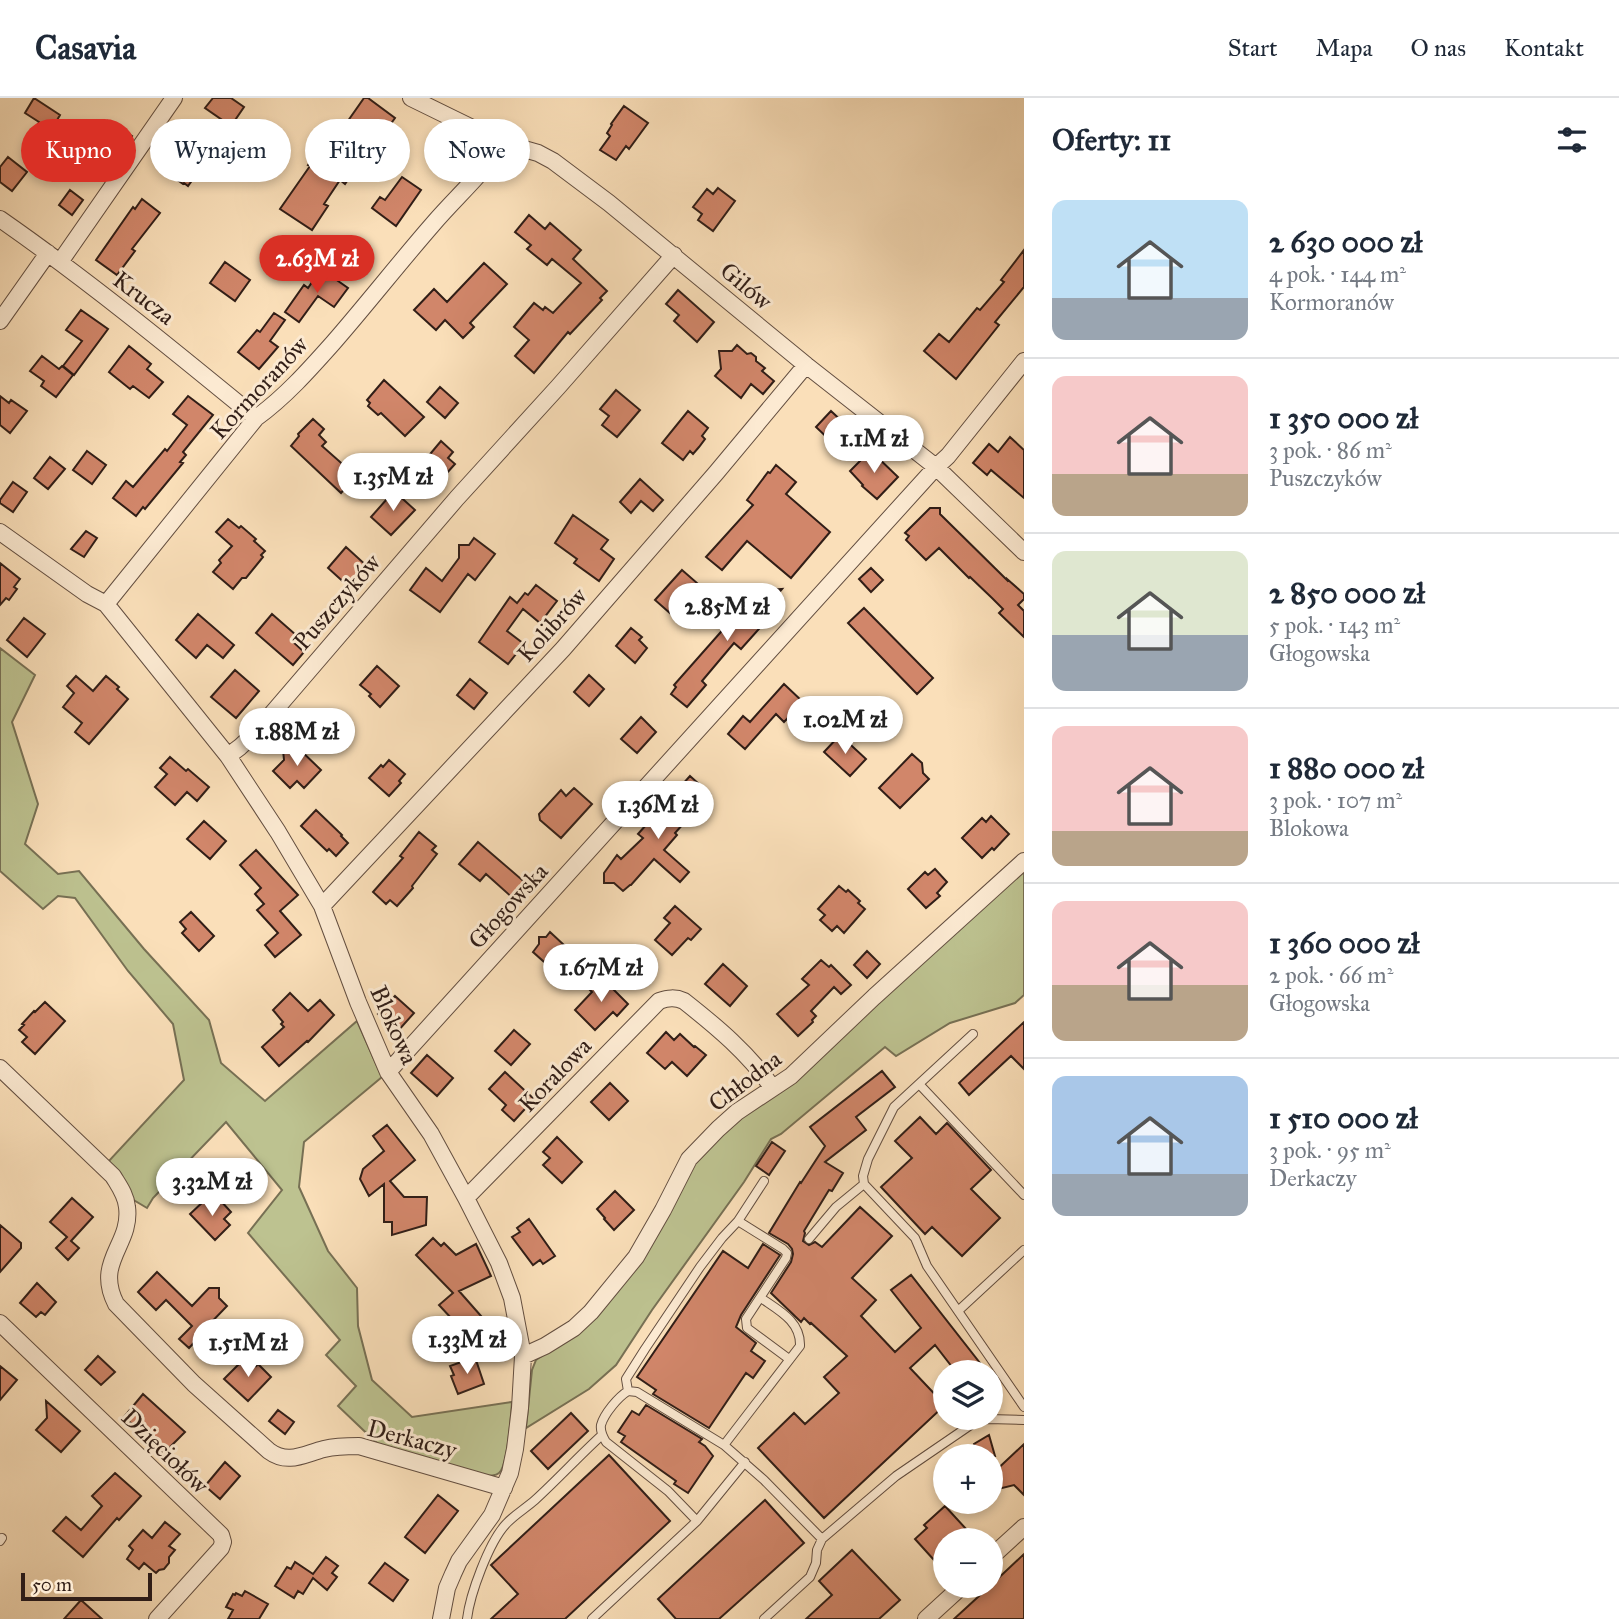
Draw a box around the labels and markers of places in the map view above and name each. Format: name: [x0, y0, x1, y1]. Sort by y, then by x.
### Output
pin: 2.63M zł: [245, 236, 389, 295]
pin: 1.1M zł: [809, 416, 939, 475]
pin: 1.35M zł: [321, 454, 465, 513]
pin: 2.85M zł: [655, 584, 799, 643]
pin: 1.02M zł: [773, 696, 917, 756]
pin: 1.88M zł: [225, 708, 369, 768]
pin: 1.36M zł: [586, 782, 730, 841]
pin: 1.67M zł: [529, 944, 673, 1004]
pin: 3.32M zł: [140, 1158, 284, 1218]
pin: 1.33M zł: [395, 1316, 539, 1376]
pin: 1.51M zł: [176, 1320, 320, 1379]

